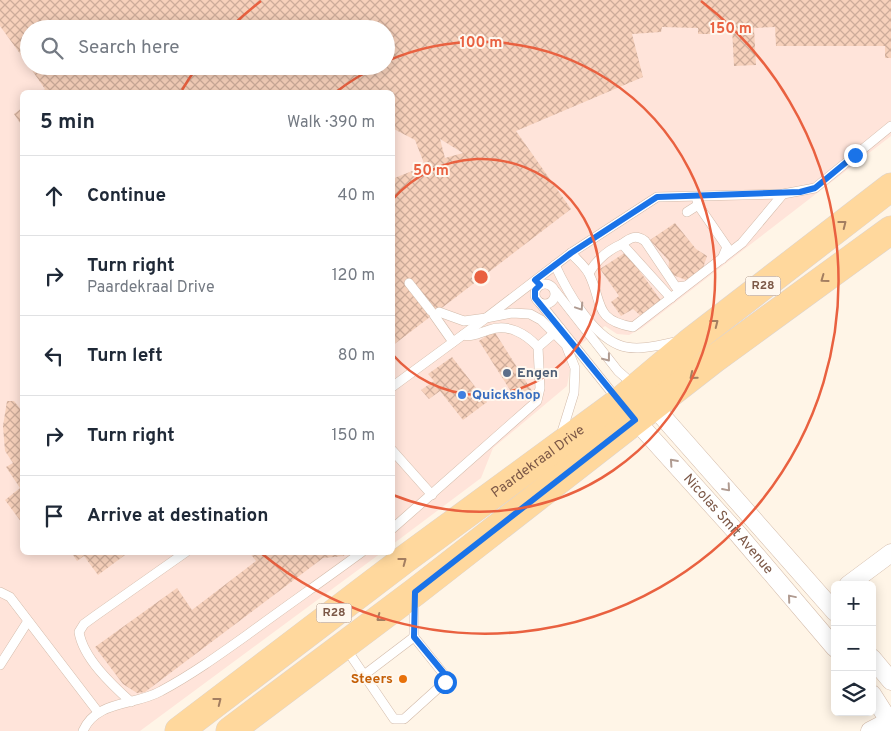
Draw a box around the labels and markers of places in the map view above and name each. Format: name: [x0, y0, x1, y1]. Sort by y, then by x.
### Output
centre of rings: [472, 268, 490, 286]
place label: Engen: [517, 365, 558, 382]
marker: Engen: [501, 367, 513, 379]
place label: Quickshop: [472, 387, 541, 404]
marker: Quickshop: [456, 389, 468, 401]
place label: Steers: [351, 671, 393, 688]
marker: Steers: [397, 673, 409, 685]

